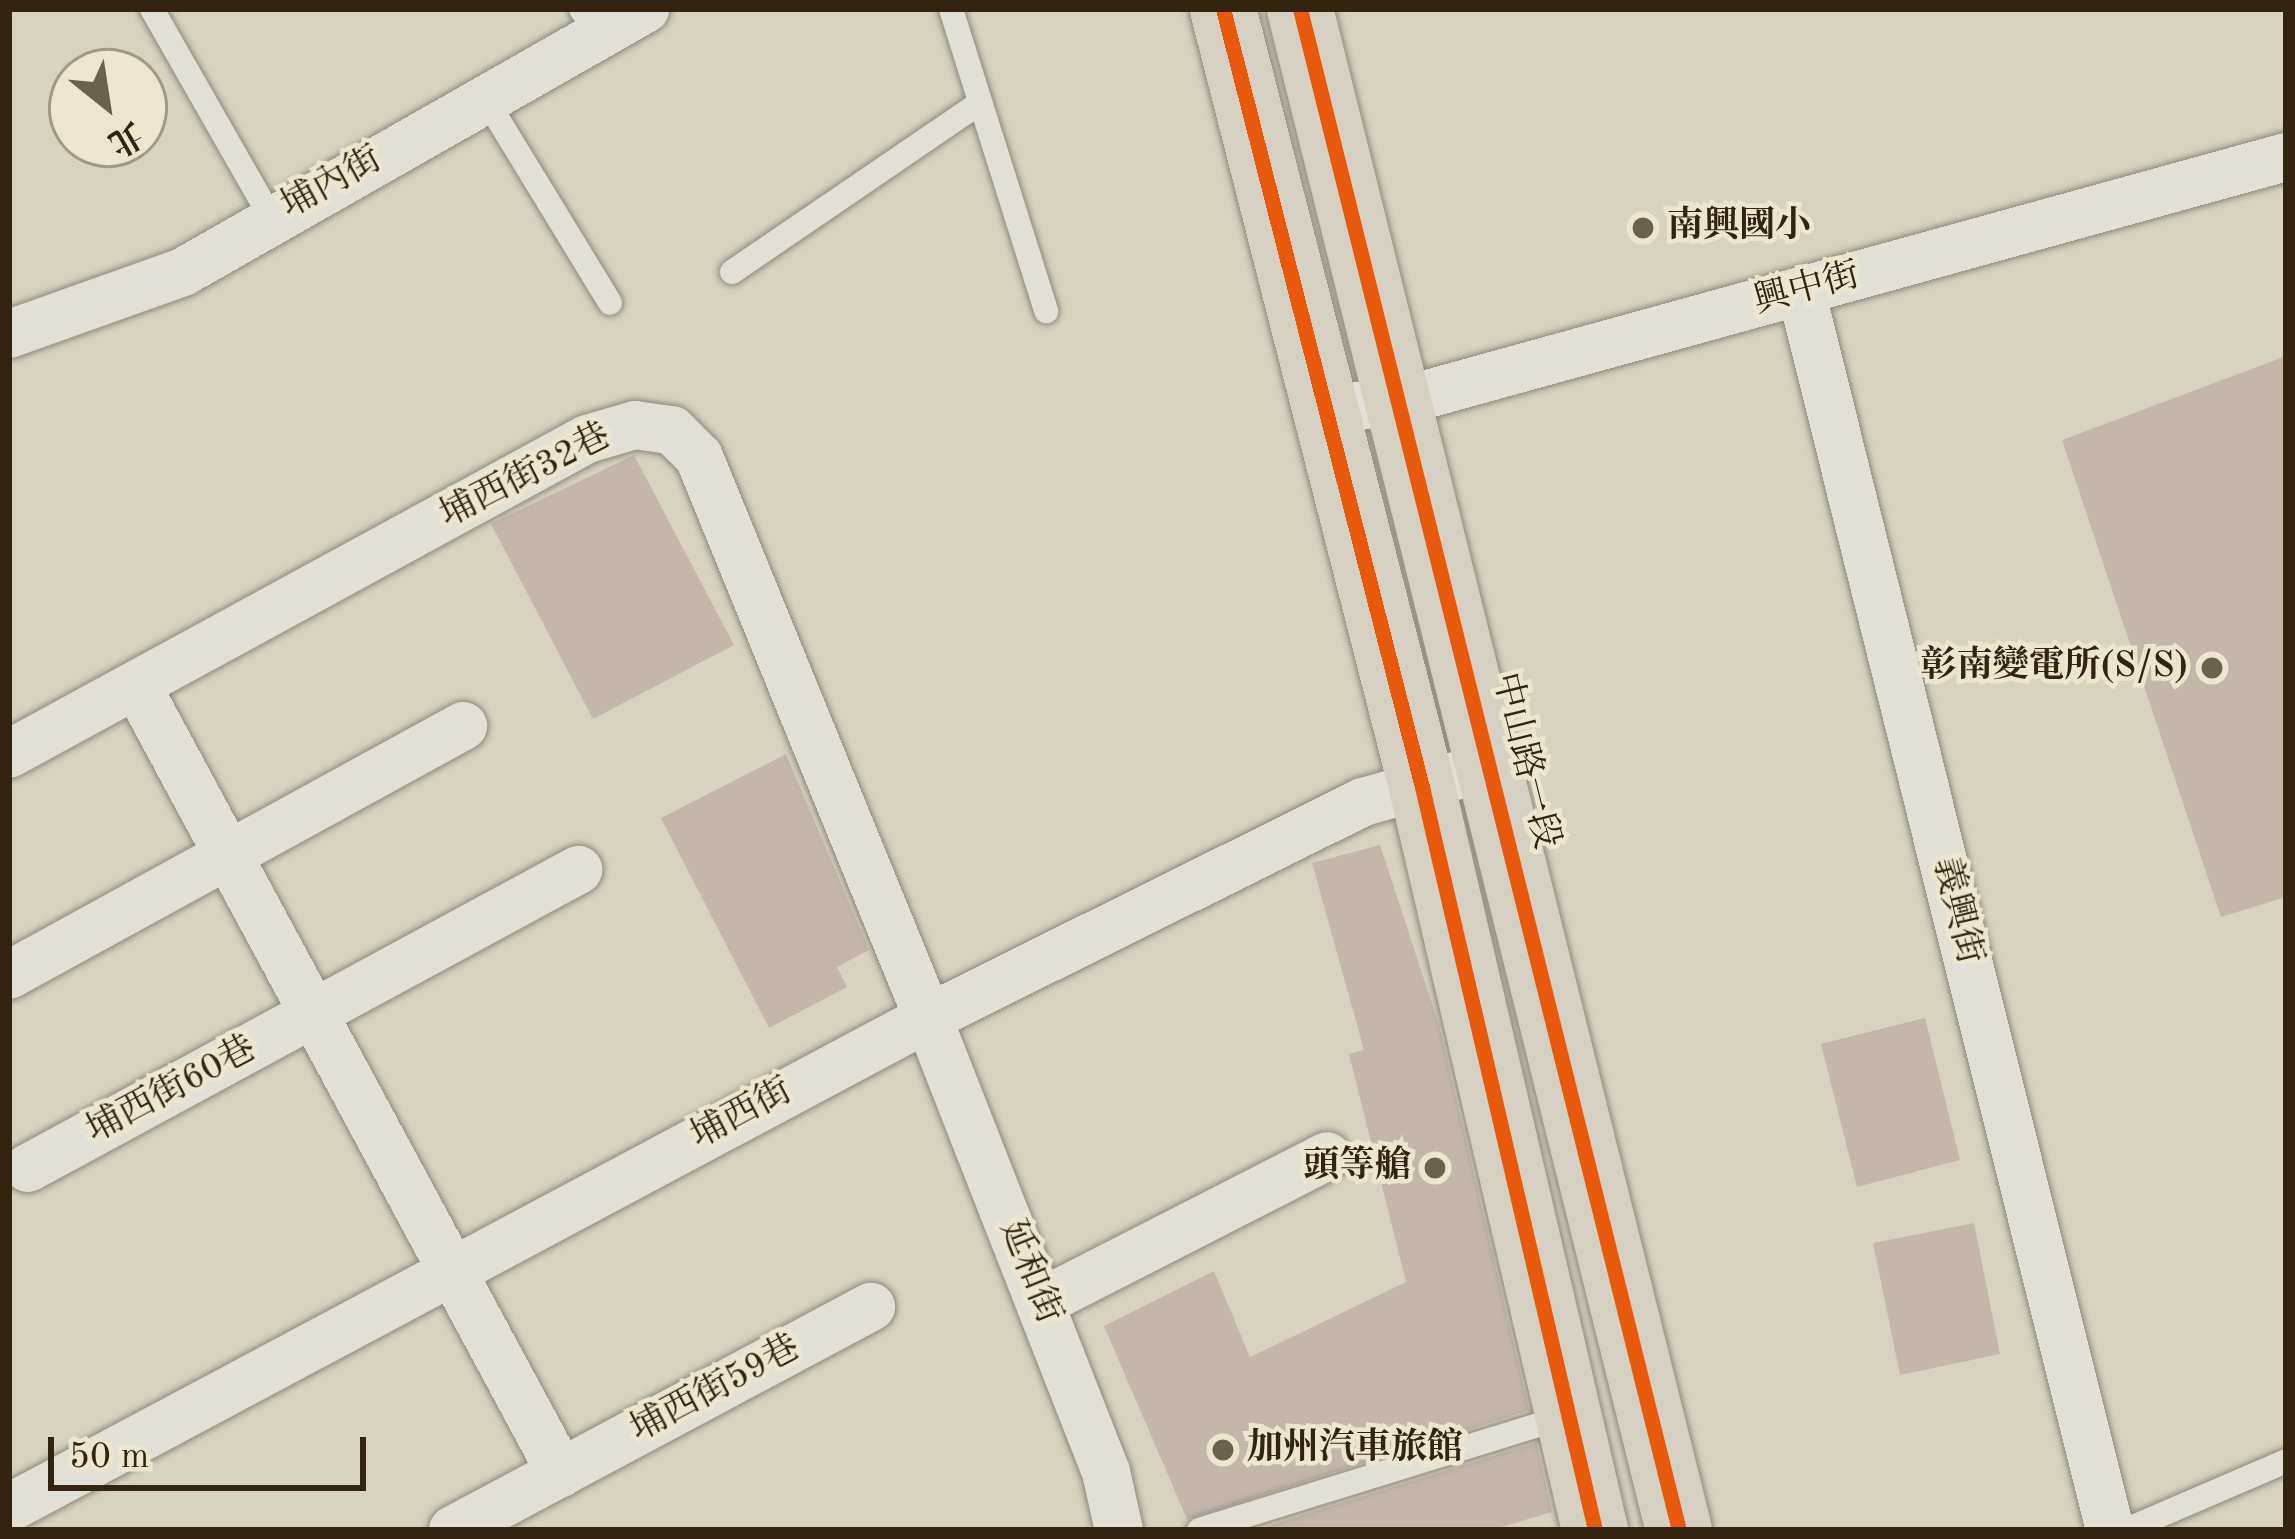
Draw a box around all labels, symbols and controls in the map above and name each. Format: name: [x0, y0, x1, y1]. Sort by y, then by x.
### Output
north arrow: [48, 48, 168, 168]
text: 北: [102, 114, 147, 160]
street label: 埔內街: [274, 139, 390, 229]
place label: 南興國小: [1667, 206, 1811, 250]
marker: 南興國小: [1630, 215, 1656, 241]
street label: 興中街: [1749, 255, 1865, 325]
street label: 埔西街32巷: [433, 416, 619, 538]
place label: 彰南變電所(S/S): [1921, 646, 2188, 690]
marker: 彰南變電所(S/S): [2199, 655, 2225, 681]
street label: 中山路一段: [1481, 668, 1567, 854]
street label: 義興街: [1922, 853, 1990, 969]
street label: 埔西街60巷: [80, 1028, 264, 1154]
street label: 埔西街: [684, 1071, 800, 1159]
place label: 頭等艙: [1303, 1146, 1411, 1190]
marker: 頭等艙: [1422, 1155, 1448, 1181]
street label: 延和街: [989, 1214, 1069, 1330]
street label: 埔西街59巷: [624, 1327, 808, 1453]
scale bar: [54, 1413, 372, 1487]
place label: 加州汽車旅館: [1247, 1428, 1463, 1472]
marker: 加州汽車旅館: [1210, 1437, 1236, 1463]
text: 50 m: [69, 1440, 149, 1476]

